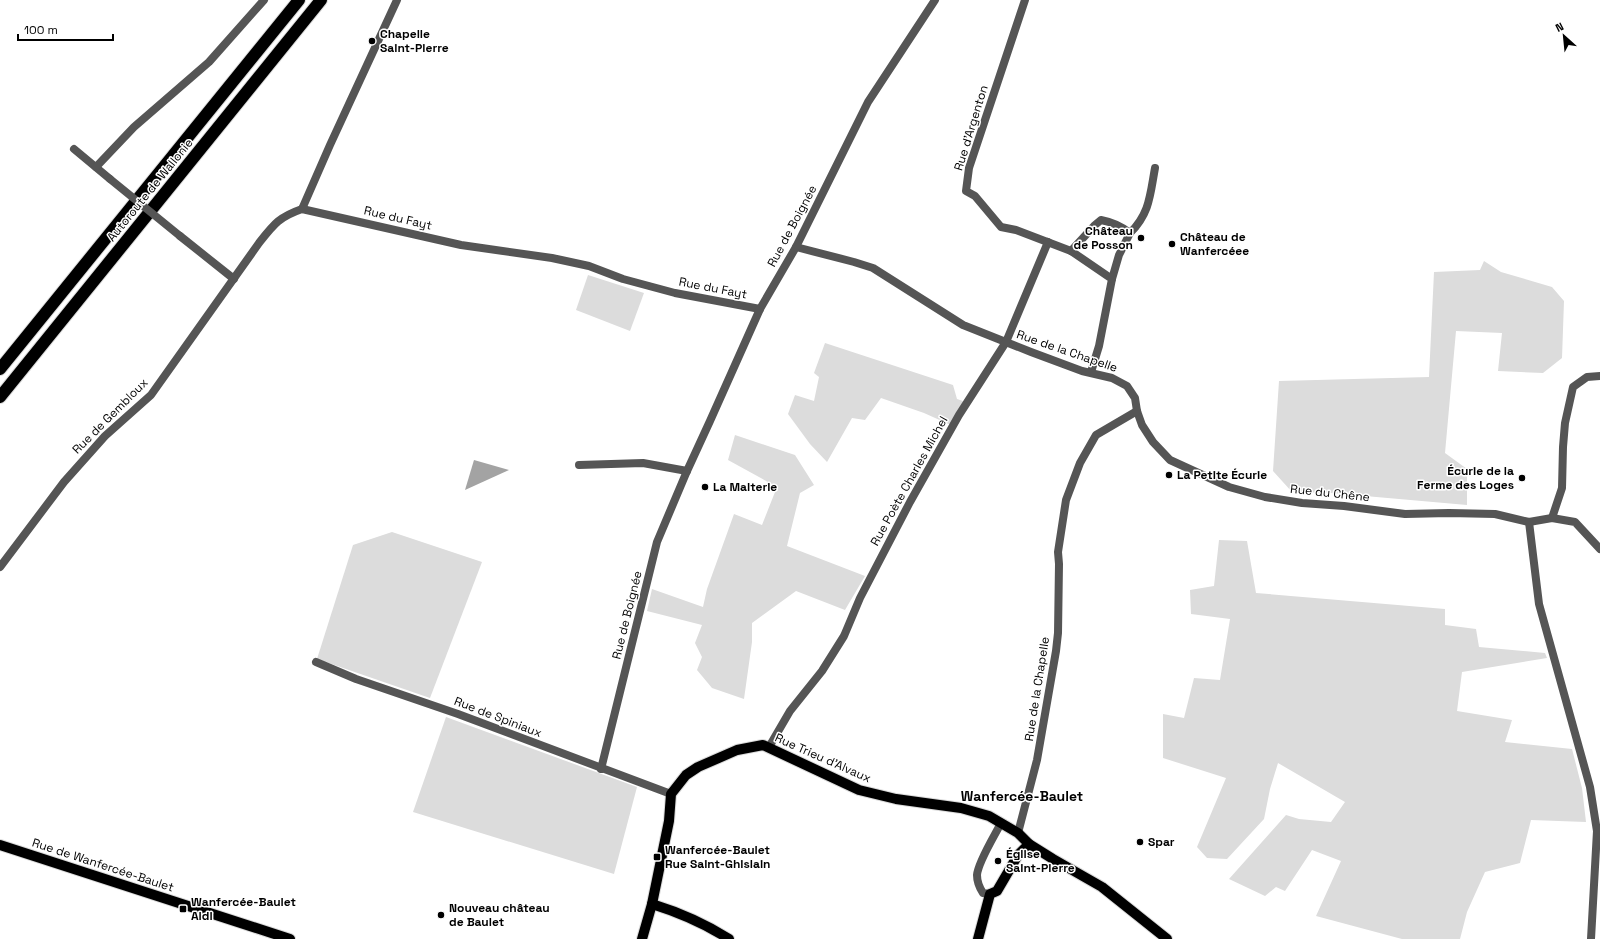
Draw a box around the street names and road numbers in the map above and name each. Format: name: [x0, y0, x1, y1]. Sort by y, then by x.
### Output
street label: Rue d'Argenton: [950, 83, 992, 173]
street label: Autoroute de Wallonie: [104, 135, 196, 245]
street label: Rue de Boignée: [764, 182, 820, 270]
street label: Rue du Fayt: [362, 202, 434, 234]
street label: Rue du Fayt: [677, 274, 749, 302]
street label: Rue de la Chapelle: [1014, 326, 1120, 376]
street label: Rue de Gembloux: [69, 375, 151, 457]
street label: Rue Poète Charles Michel: [867, 413, 951, 549]
street label: Rue du Chêne: [1289, 481, 1371, 505]
street label: Rue de Boignée: [608, 569, 646, 661]
street label: Rue de la Chapelle: [1021, 636, 1053, 742]
street label: Rue de Spiniaux: [452, 693, 544, 741]
street label: Rue Trieu d'Alvaux: [772, 730, 874, 786]
street label: Rue de Wanfercée-Baulet: [30, 835, 176, 895]

